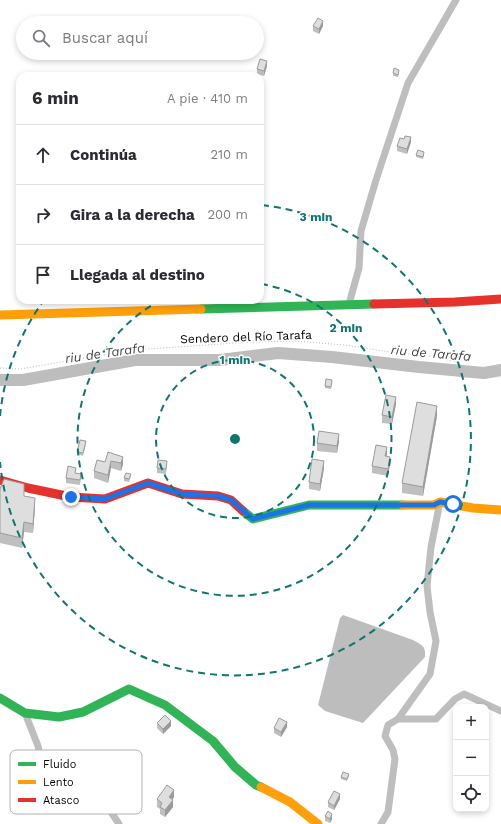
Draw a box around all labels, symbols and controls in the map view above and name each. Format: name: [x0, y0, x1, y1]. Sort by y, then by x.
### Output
search box: [16, 16, 264, 60]
icon: search: [30, 27, 52, 49]
text: Buscar aquí: [62, 29, 148, 47]
text: 6 min: [32, 88, 79, 108]
text: A pie · 410 m: [167, 91, 248, 106]
icon: ahead: [32, 144, 54, 166]
text: Continúa: [70, 146, 137, 164]
text: 210 m: [210, 147, 248, 162]
icon: right: [32, 204, 54, 226]
text: Gira a la derecha: [70, 206, 195, 224]
text: 200 m: [207, 207, 248, 222]
text: 3 min: [300, 210, 332, 224]
icon: arrive: [32, 264, 54, 286]
text: Llegada al destino: [70, 266, 205, 284]
text: 2 min: [330, 321, 362, 335]
street label: Sendero del Río Tarafa: [180, 328, 312, 346]
water label: riu de Tarafa: [64, 340, 146, 366]
water label: riu de Tarafa: [390, 342, 472, 364]
text: 1 min: [220, 353, 250, 367]
centre of rings: [228, 432, 242, 446]
route end: [62, 488, 80, 506]
route start: [444, 495, 462, 513]
map controls: [453, 704, 489, 812]
button: +: [453, 704, 489, 740]
button: −: [453, 740, 489, 776]
legend: [10, 750, 142, 814]
text: Fluido: [43, 758, 76, 771]
text: Lento: [43, 776, 74, 789]
button: locate: [453, 776, 489, 812]
text: Atasco: [43, 794, 79, 807]

